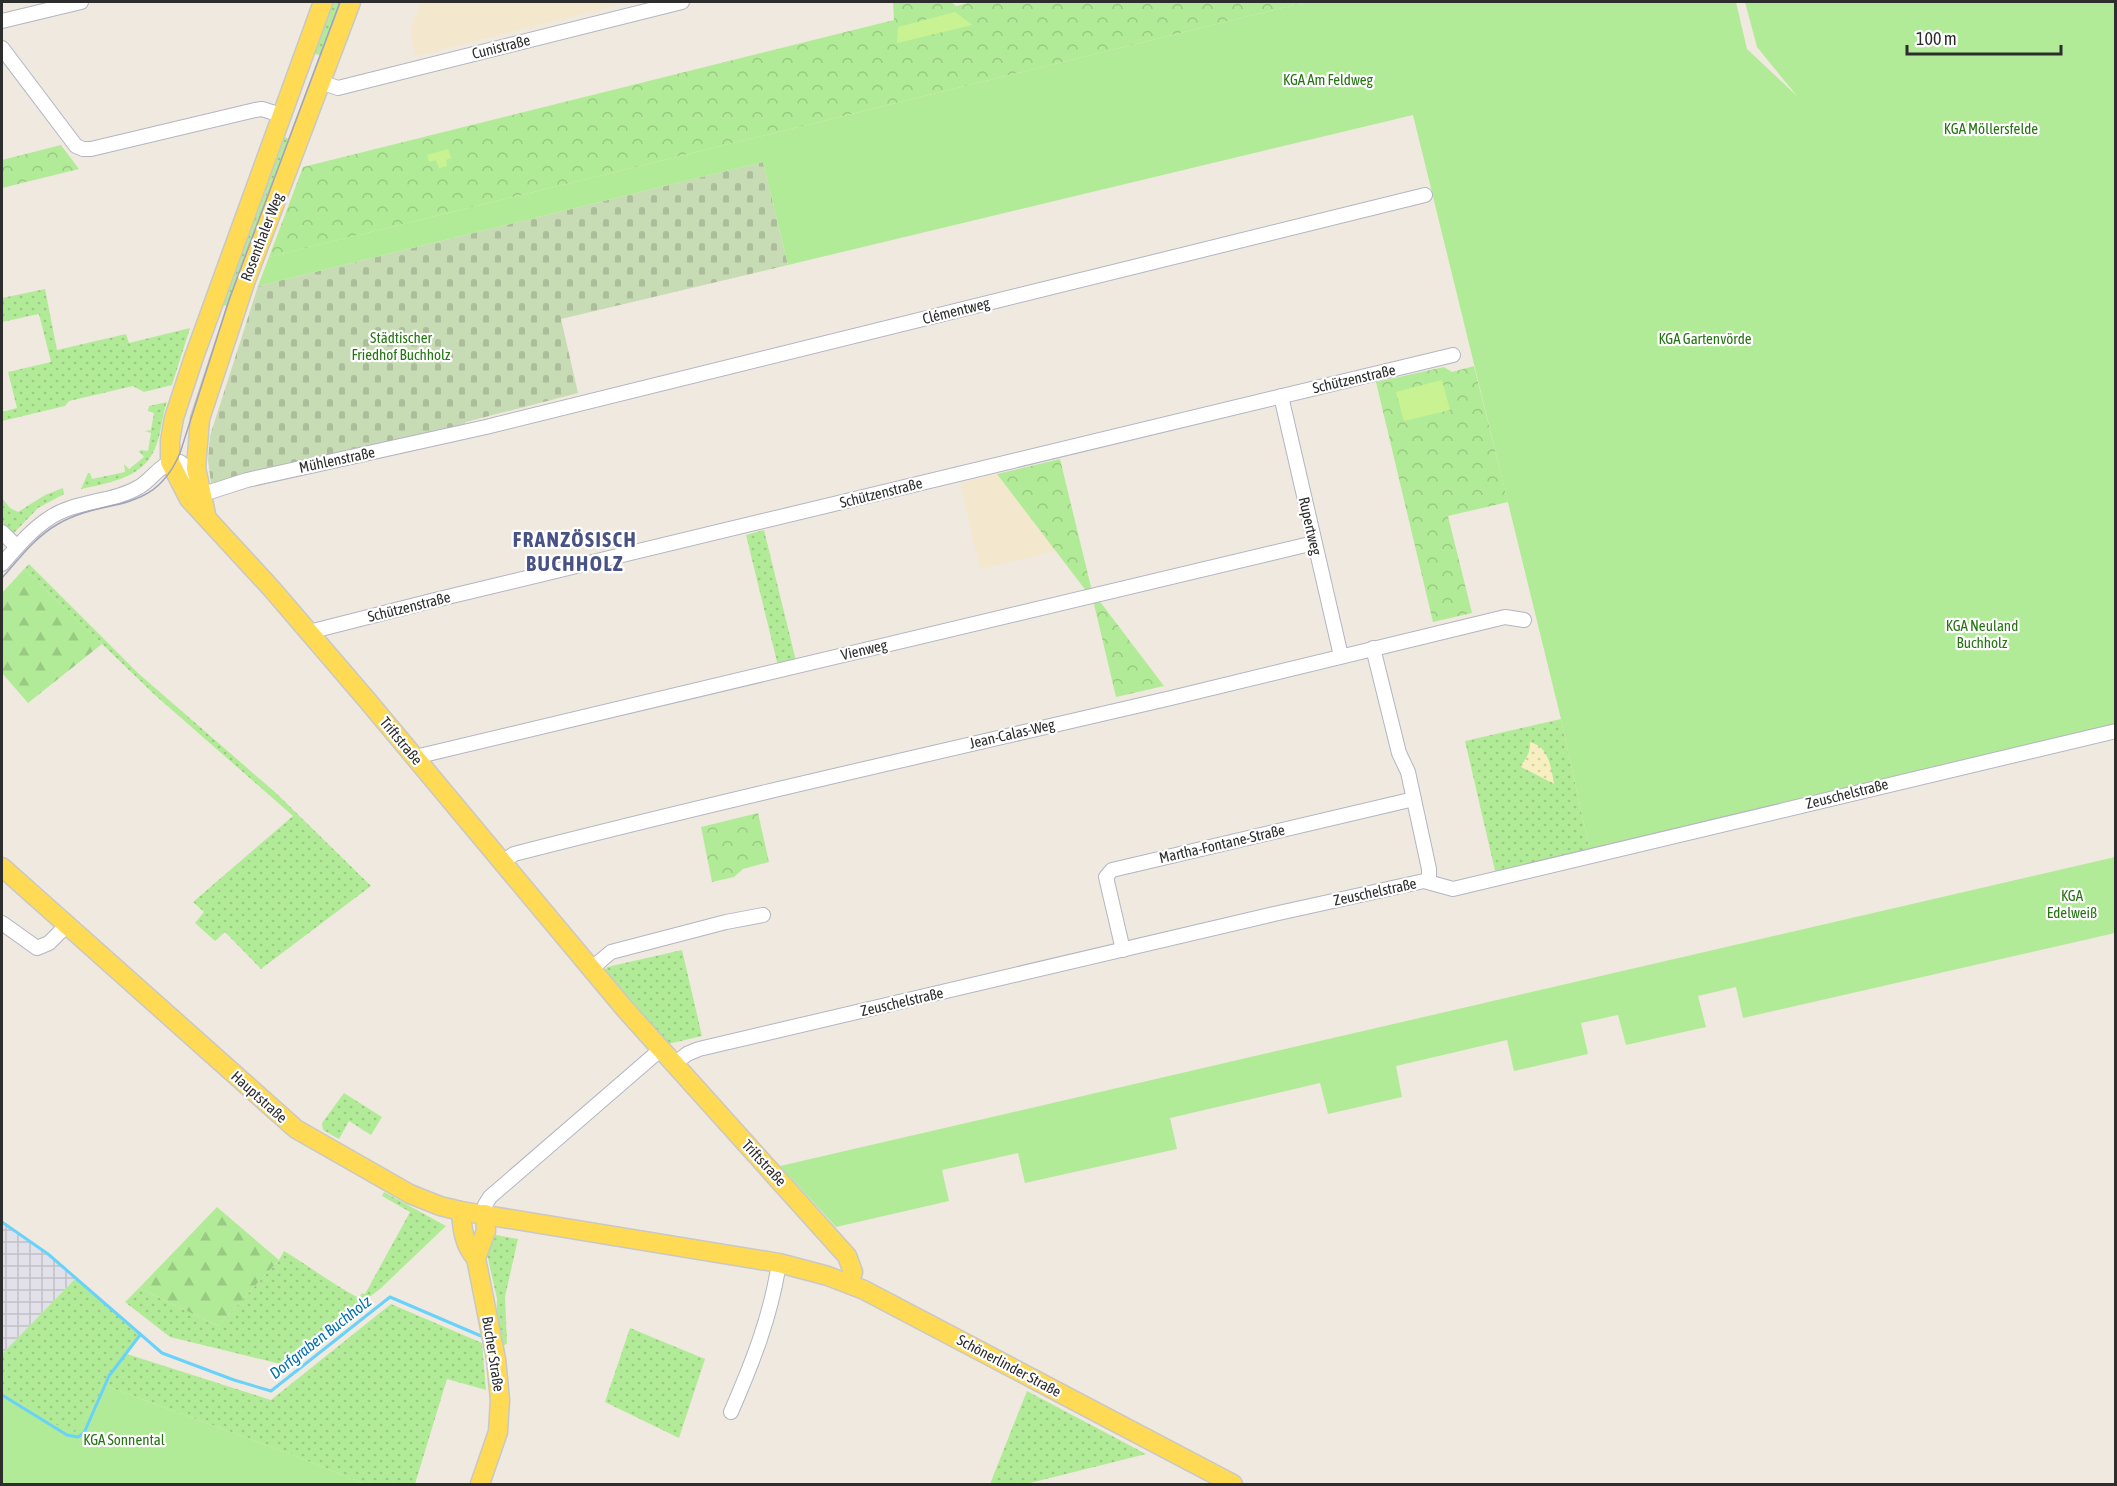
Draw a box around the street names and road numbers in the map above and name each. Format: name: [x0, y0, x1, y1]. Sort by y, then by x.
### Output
street label: Cunistraße: [470, 31, 532, 62]
street label: Rosenthaler Weg: [237, 190, 286, 283]
street label: Clémentweg: [921, 294, 992, 327]
street label: Schützenstraße: [1311, 361, 1397, 396]
street label: Mühlenstraße: [297, 443, 377, 476]
street label: Schützenstraße: [838, 474, 924, 511]
street label: Rupertweg: [1296, 495, 1326, 557]
street label: Schützenstraße: [366, 588, 452, 625]
street label: Vienweg: [839, 636, 889, 663]
street label: Triftstraße: [377, 714, 426, 768]
street label: Jean-Calas-Weg: [968, 715, 1057, 752]
street label: Zeuschelstraße: [1804, 775, 1890, 812]
street label: Martha-Fontane-Straße: [1157, 821, 1287, 866]
street label: Zeuschelstraße: [1332, 874, 1418, 909]
street label: Zeuschelstraße: [859, 984, 945, 1019]
street label: Hauptstraße: [228, 1067, 291, 1126]
street label: Triftstraße: [739, 1136, 790, 1189]
street label: Bucher Straße: [479, 1315, 508, 1393]
street label: Schönerlinder Straße: [954, 1331, 1064, 1400]

